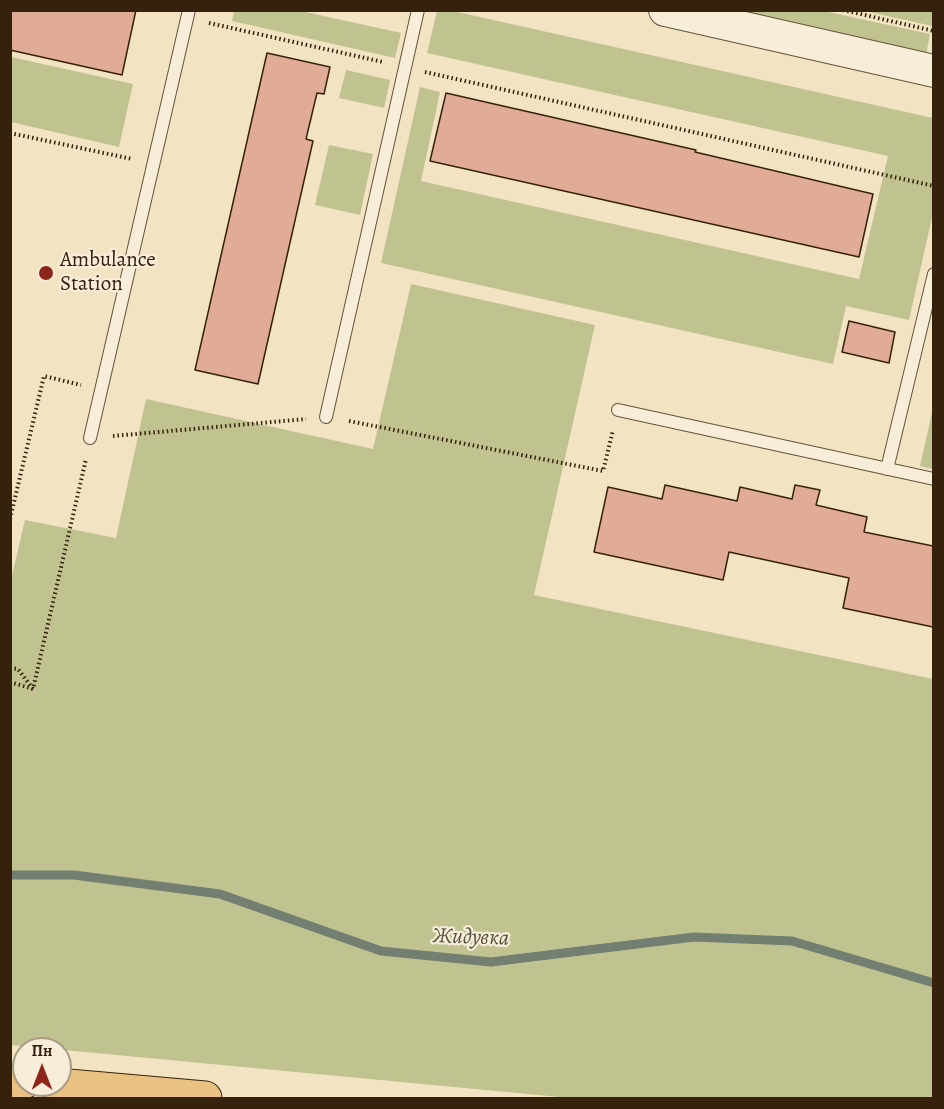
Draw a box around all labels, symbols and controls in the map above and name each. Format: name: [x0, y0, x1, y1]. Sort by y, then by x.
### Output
place label: Ambulance Station: [60, 248, 156, 298]
marker: Ambulance Station: [37, 264, 55, 282]
water label: Жидувка: [432, 923, 510, 953]
north arrow: [12, 1037, 72, 1097]
text: Пн: [32, 1040, 52, 1062]

